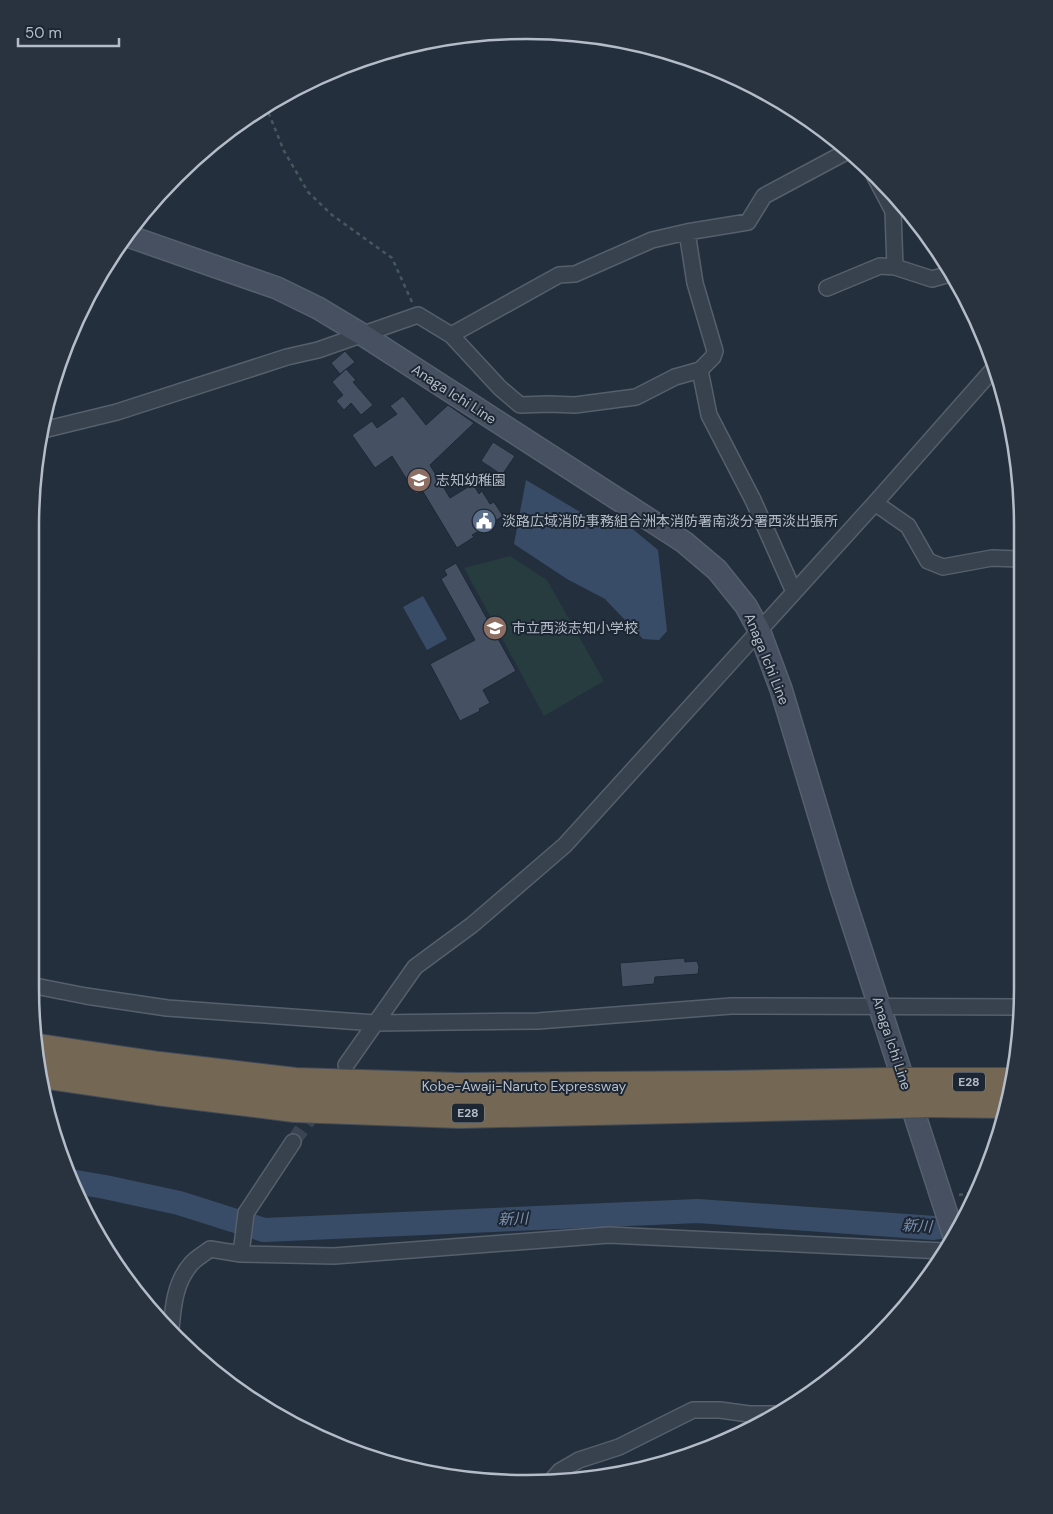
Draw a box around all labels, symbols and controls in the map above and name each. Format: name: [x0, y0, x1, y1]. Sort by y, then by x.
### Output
scale bar: [18, 15, 119, 47]
text: 50 m: [25, 23, 62, 43]
street label: Anaga Ichi Line: [408, 360, 500, 428]
school or university icon: 志知幼稚園: [406, 467, 432, 493]
place label: 志知幼稚園: [436, 471, 506, 489]
public building icon: 淡路広域消防事務組合洲本消防署南淡分署西淡出張所: [471, 508, 497, 534]
place label: 淡路広域消防事務組合洲本消防署南淡分署西淡出張所: [502, 512, 838, 530]
street label: Anaga Ichi Line: [740, 611, 794, 707]
school or university icon: 市立西淡志知小学校: [482, 615, 508, 641]
place label: 市立西淡志知小学校: [512, 619, 638, 637]
street label: Anaga Ichi Line: [868, 994, 916, 1092]
road number: E28: [953, 1072, 985, 1092]
street label: Kobe-Awaji-Naruto Expressway: [422, 1077, 627, 1095]
road number: E28: [452, 1104, 484, 1122]
water label: 新川: [498, 1208, 530, 1230]
water label: 新川: [901, 1215, 934, 1237]

